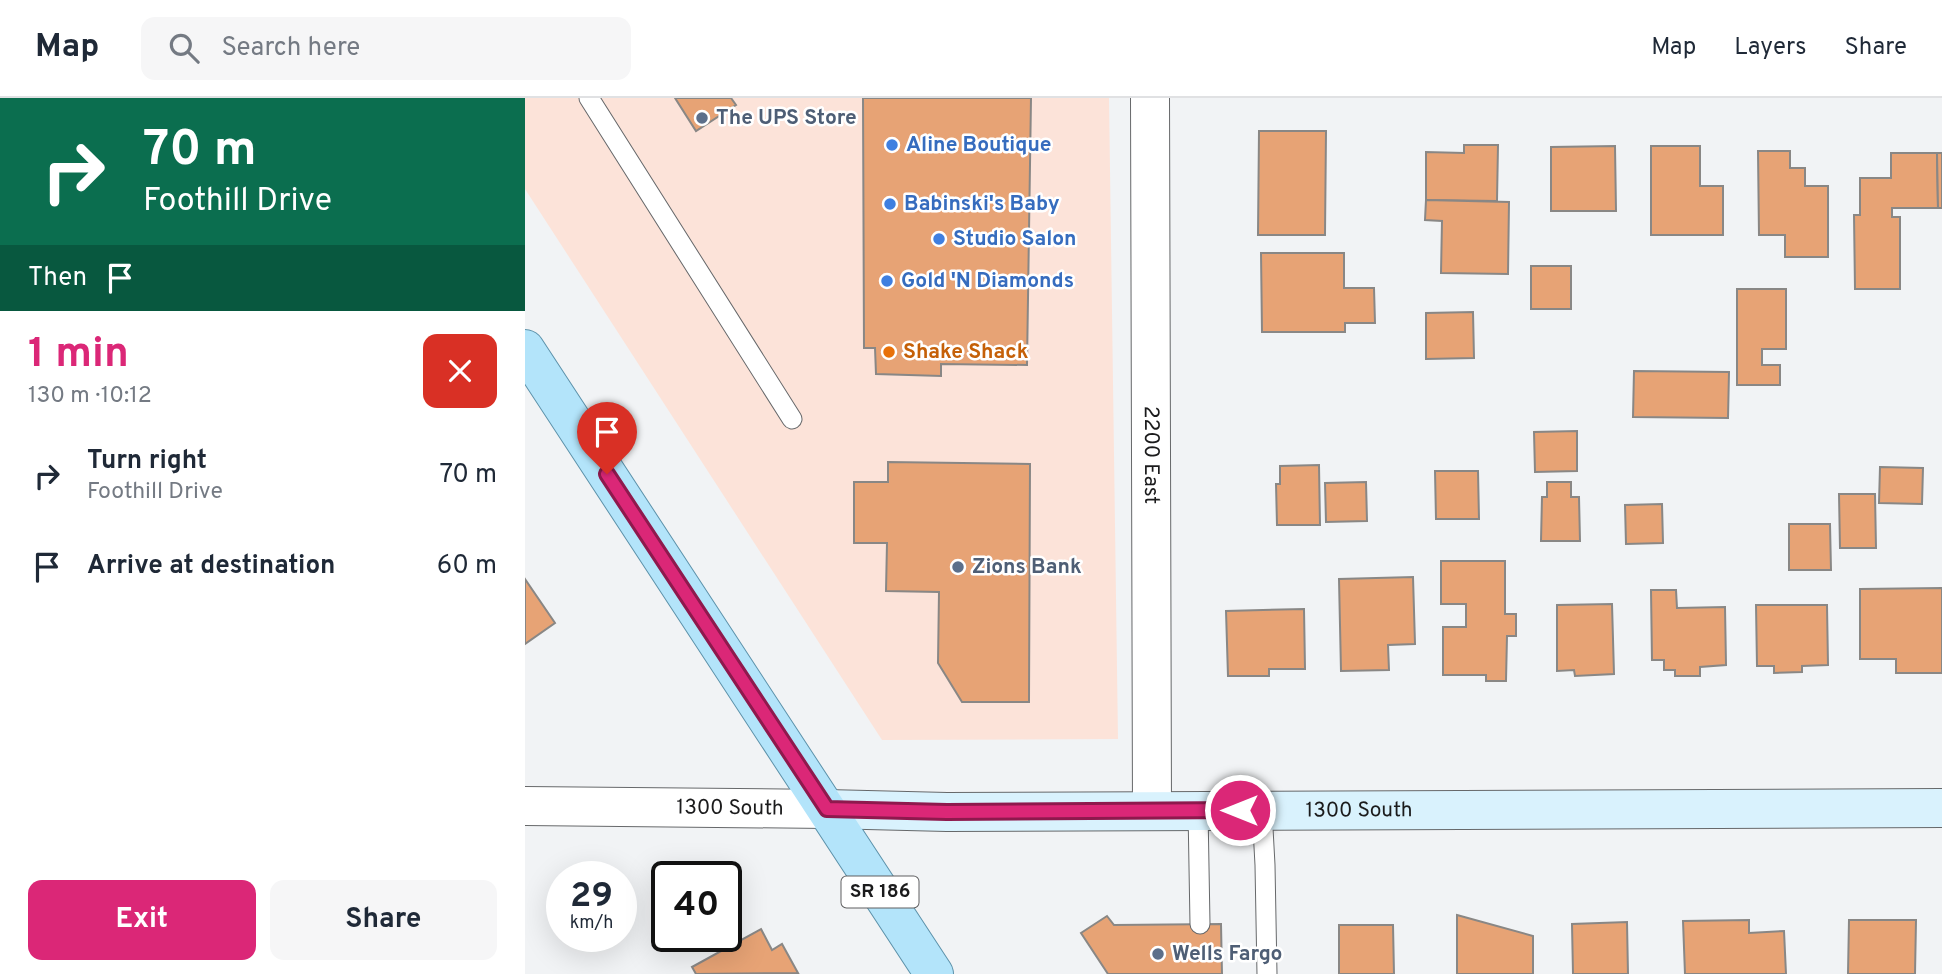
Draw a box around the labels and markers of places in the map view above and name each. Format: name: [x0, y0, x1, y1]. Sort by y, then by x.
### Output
place label: The UPS Store: [716, 105, 857, 132]
marker: The UPS Store: [694, 110, 710, 126]
place label: Aline Boutique: [906, 132, 1051, 159]
marker: Aline Boutique: [884, 137, 900, 153]
place label: Babinski's Baby: [904, 191, 1060, 218]
marker: Babinski's Baby: [882, 196, 898, 212]
place label: Studio Salon: [953, 226, 1076, 253]
marker: Studio Salon: [931, 231, 947, 247]
place label: Gold 'N Diamonds: [901, 268, 1074, 295]
marker: Gold 'N Diamonds: [879, 273, 895, 289]
place label: Shake Shack: [903, 339, 1029, 366]
marker: Shake Shack: [881, 344, 897, 360]
pin: [577, 402, 637, 474]
place label: Zions Bank: [972, 554, 1082, 581]
marker: Zions Bank: [950, 559, 966, 575]
place label: Wells Fargo: [1172, 941, 1283, 968]
marker: Wells Fargo: [1150, 946, 1166, 962]

